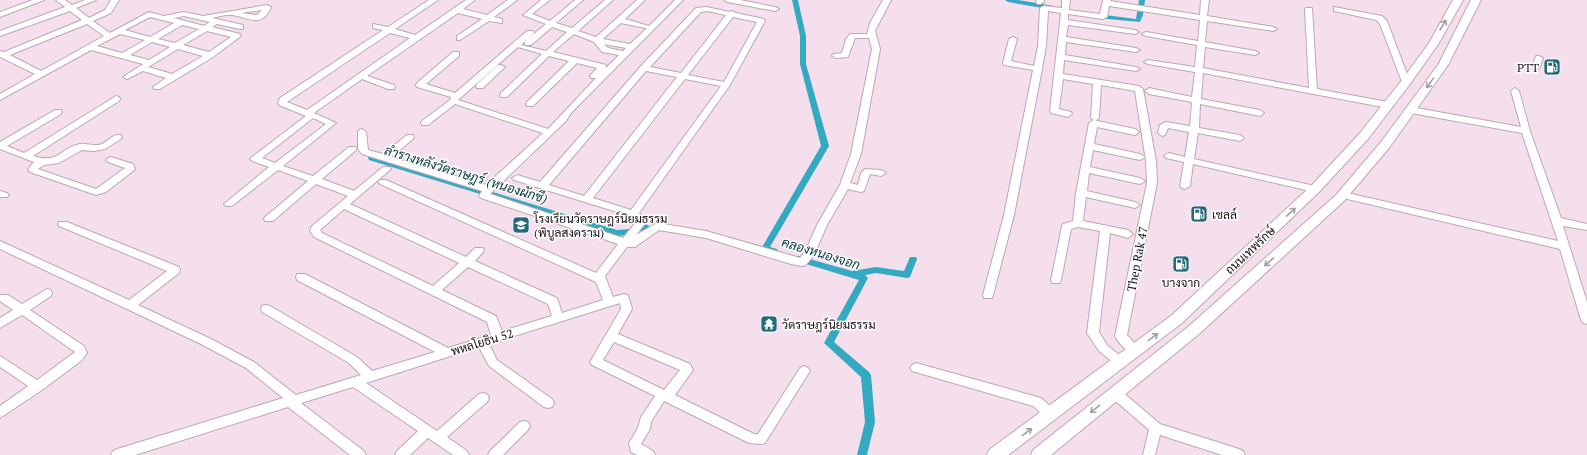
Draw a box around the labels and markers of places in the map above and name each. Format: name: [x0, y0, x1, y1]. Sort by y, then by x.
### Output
fuel station icon: PTT: [1542, 57, 1562, 77]
place label: PTT: [1517, 60, 1540, 75]
fuel station icon: เชลล์: [1189, 204, 1209, 224]
place label: เชลล์: [1212, 207, 1237, 222]
place label: โรงเรียนวัดราษฎร์นิยมธรรม (พิบูลสงคราม): [533, 211, 667, 241]
school or university icon: โรงเรียนวัดราษฎร์นิยมธรรม (พิบูลสงคราม): [511, 215, 531, 235]
fuel station icon: บางจาก: [1171, 254, 1191, 274]
place label: บางจาก: [1162, 275, 1200, 290]
temple icon: วัดราษฎร์นิยมธรรม: [759, 314, 779, 334]
place label: วัดราษฎร์นิยมธรรม: [782, 317, 876, 333]

